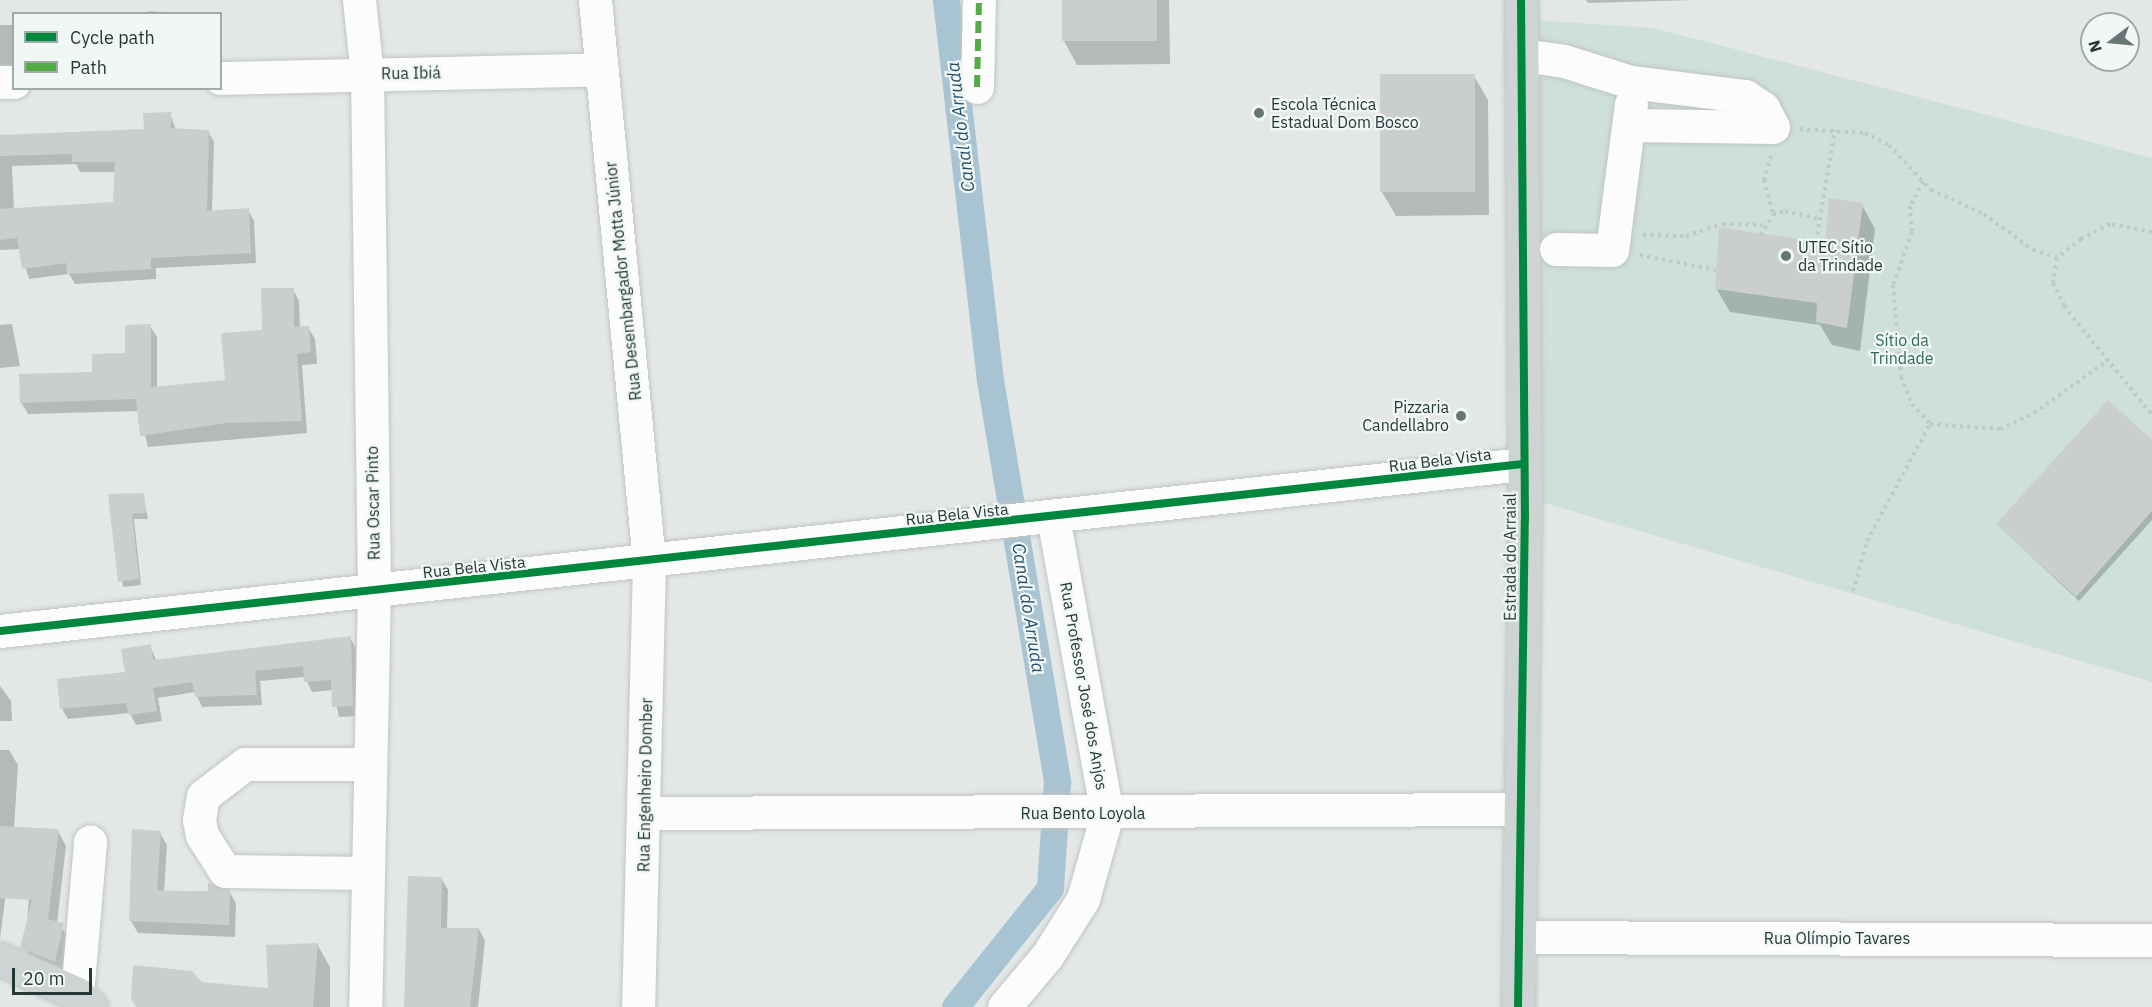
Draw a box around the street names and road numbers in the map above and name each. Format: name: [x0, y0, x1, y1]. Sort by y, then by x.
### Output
street label: Rua Ibiá: [381, 63, 441, 83]
street label: Rua Desembargador Motta Júnior: [601, 160, 645, 402]
street label: Rua Bela Vista: [1388, 444, 1492, 476]
street label: Rua Oscar Pinto: [362, 446, 384, 560]
street label: Estrada do Arraial: [1500, 493, 1520, 621]
street label: Rua Bela Vista: [905, 499, 1009, 529]
street label: Rua Bela Vista: [422, 552, 526, 582]
street label: Rua Professor José dos Anjos: [1056, 580, 1112, 792]
street label: Rua Engenheiro Domber: [634, 698, 656, 872]
street label: Rua Bento Loyola: [1021, 803, 1145, 823]
street label: Rua Olímpio Tavares: [1764, 928, 1910, 948]

